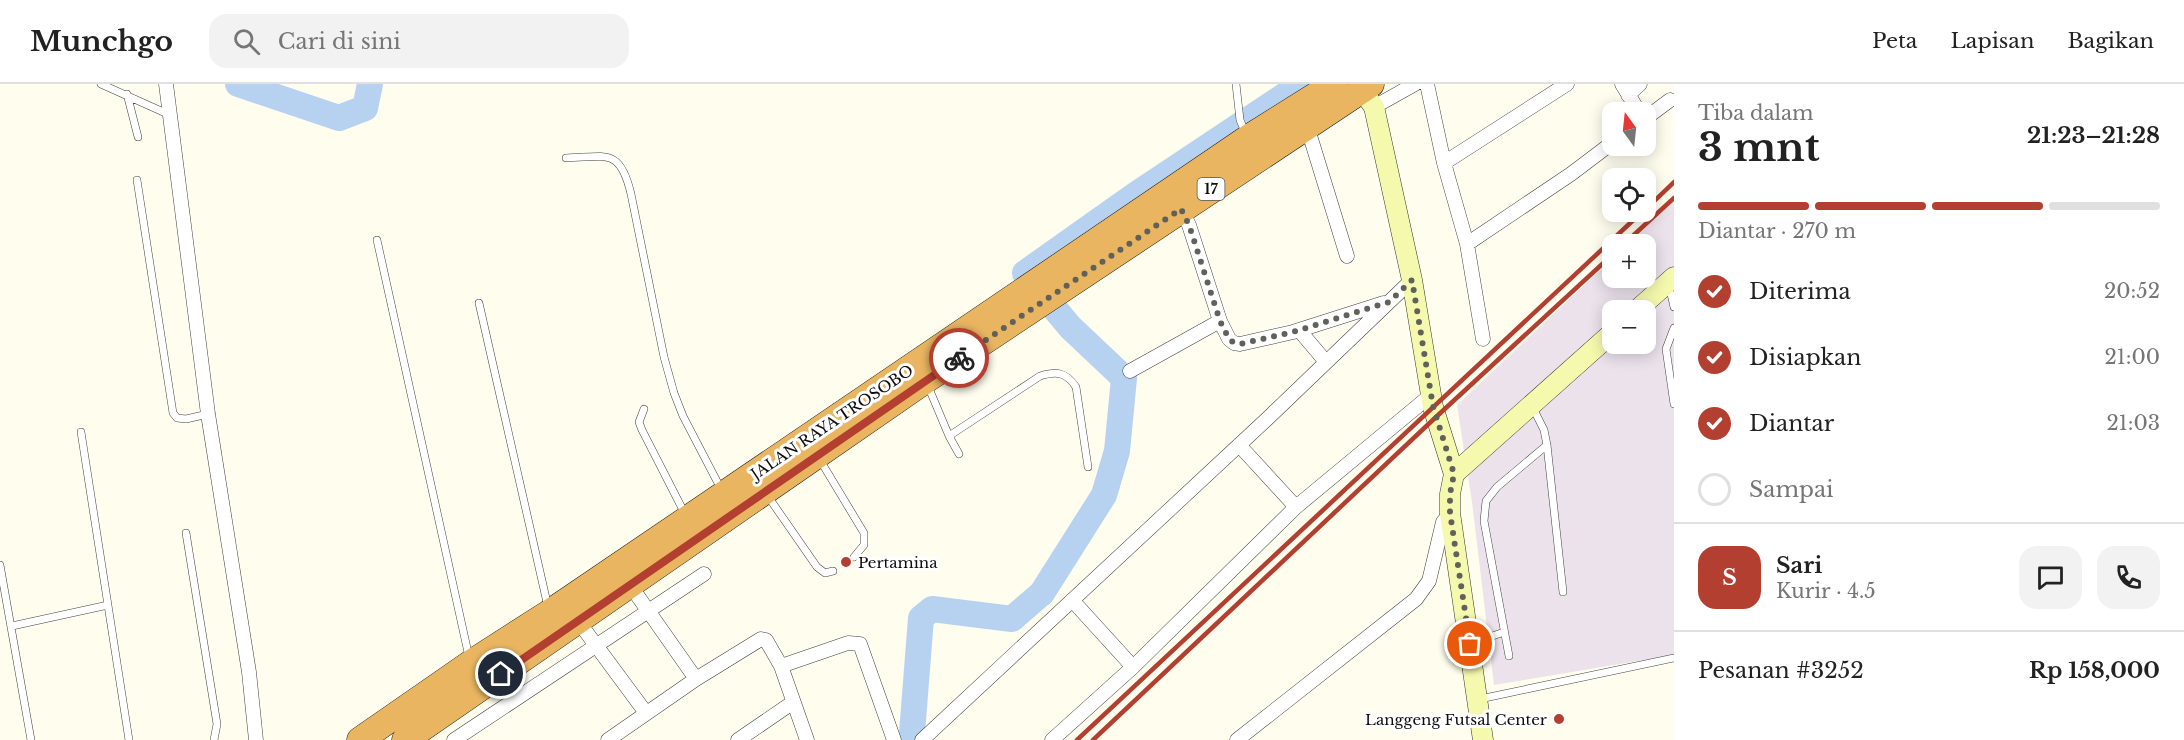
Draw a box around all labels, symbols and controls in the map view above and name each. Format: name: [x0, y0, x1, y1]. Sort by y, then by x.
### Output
search box: [209, 14, 629, 68]
text: Munchgo: [30, 24, 173, 59]
icon: search: [230, 25, 263, 58]
text: Cari di sini: [278, 28, 401, 55]
text: Peta: [1872, 28, 1918, 54]
text: Lapisan: [1951, 28, 2034, 54]
text: Bagikan: [2067, 28, 2154, 54]
text: Tiba dalam: [1698, 101, 1814, 125]
north arrow: [1602, 102, 1656, 156]
map controls: [1602, 102, 1656, 354]
text: 21:23–21:28: [2027, 122, 2160, 149]
text: 3 mnt: [1698, 123, 1820, 172]
button: locate: [1602, 168, 1656, 222]
road number: 17: [1198, 178, 1224, 200]
text: Diantar · 270 m: [1698, 219, 1856, 243]
button: +: [1602, 234, 1656, 288]
icon: check: [1698, 275, 1731, 308]
text: Diterima: [1749, 278, 1851, 305]
text: 20:52: [2104, 279, 2160, 303]
button: −: [1602, 300, 1656, 354]
courier: [929, 328, 989, 388]
icon: check: [1698, 341, 1731, 374]
icon: bike: [943, 342, 976, 375]
text: Disiapkan: [1749, 344, 1861, 371]
text: 21:00: [2105, 345, 2160, 369]
street label: JALAN RAYA TROSOBO: [745, 360, 917, 485]
icon: check: [1698, 407, 1731, 440]
text: Diantar: [1749, 410, 1834, 437]
text: 21:03: [2106, 411, 2160, 435]
text: Sampai: [1749, 476, 1834, 503]
button: chat: [2019, 546, 2082, 609]
button: phone: [2097, 546, 2160, 609]
text: Sari: [1776, 552, 1822, 579]
place label: Pertamina: [858, 553, 938, 572]
marker: Pertamina: [839, 555, 853, 569]
text: S: [1722, 564, 1737, 591]
text: Kurir · 4.5: [1776, 579, 1876, 603]
pin: [1444, 618, 1495, 669]
icon: bag: [1453, 627, 1486, 660]
pin: [475, 648, 526, 699]
icon: home: [484, 657, 517, 690]
text: Pesanan #3252: [1698, 657, 1864, 684]
text: Rp 158,000: [2029, 657, 2160, 684]
place label: Langgeng Futsal Center: [1365, 710, 1548, 729]
marker: Langgeng Futsal Center: [1552, 712, 1566, 726]

